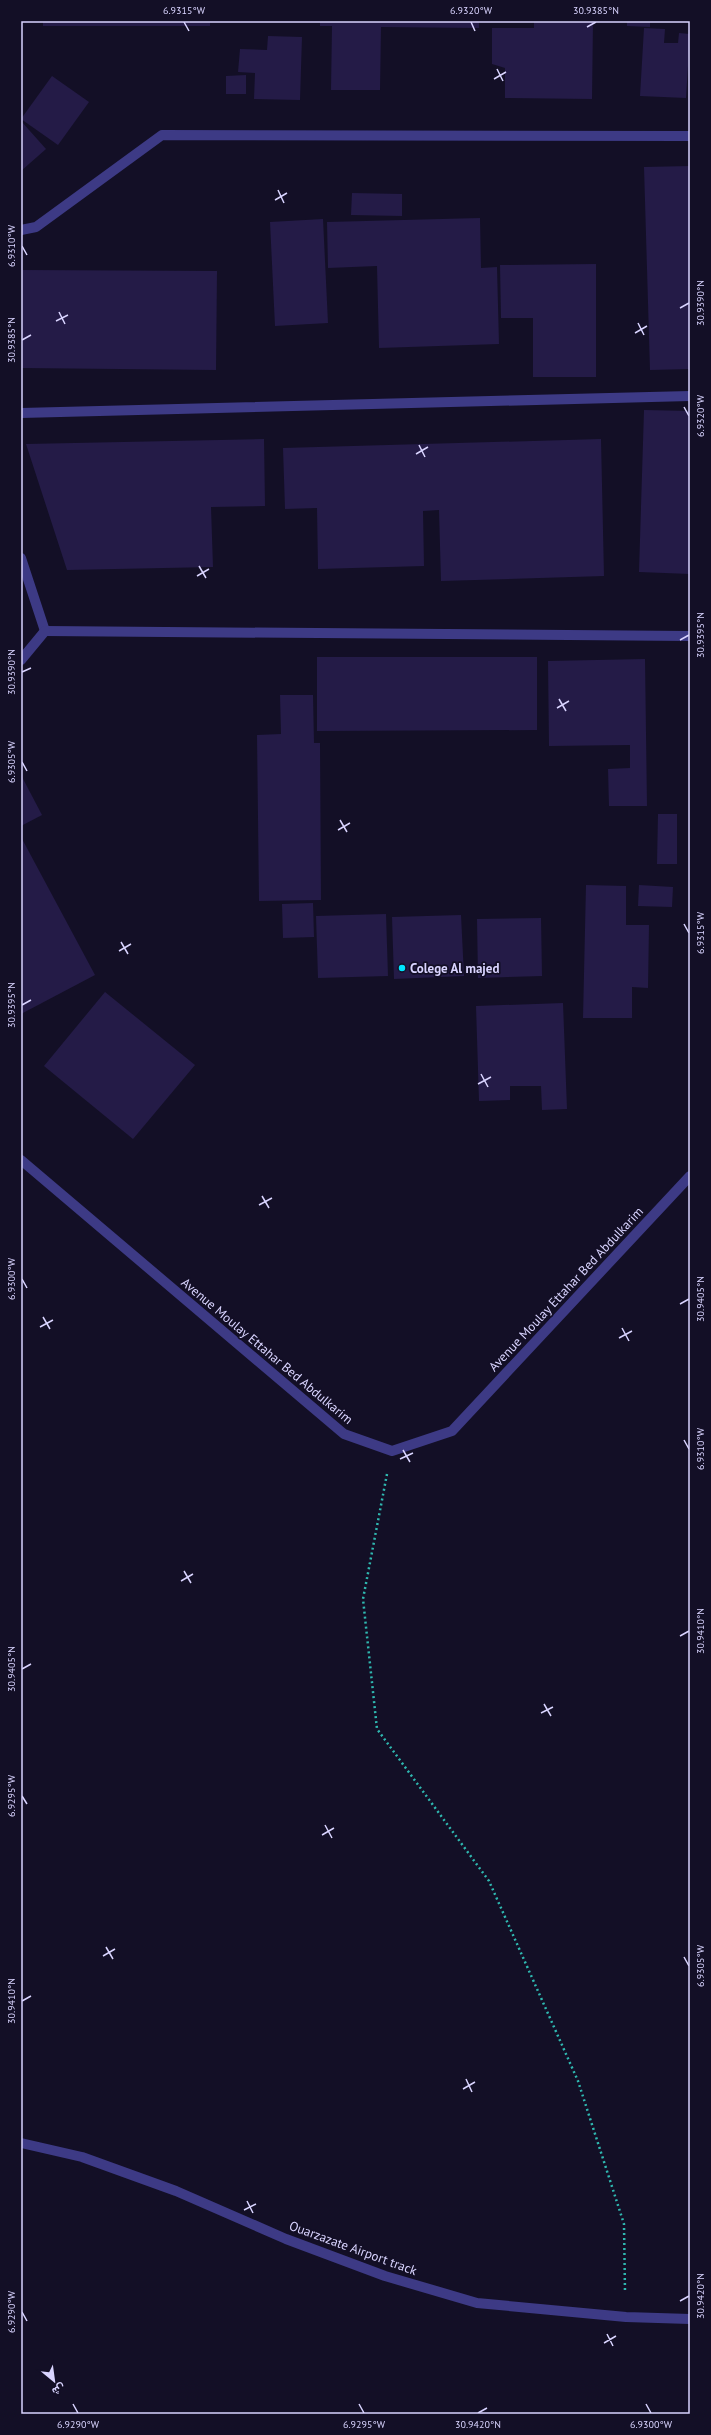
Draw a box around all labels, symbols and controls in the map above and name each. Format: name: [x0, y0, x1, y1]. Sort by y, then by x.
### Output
text: 6.9315°W: [163, 4, 206, 17]
text: 6.9320°W: [450, 4, 493, 17]
text: 30.9385°N: [573, 4, 619, 17]
text: 6.9310°W: [5, 224, 18, 267]
text: 30.9390°N: [694, 280, 707, 326]
text: 30.9385°N: [5, 317, 18, 363]
text: 6.9320°W: [694, 394, 707, 437]
text: 30.9395°N: [694, 612, 707, 658]
text: 30.9390°N: [5, 649, 18, 695]
text: 6.9305°W: [5, 740, 18, 783]
text: 6.9315°W: [694, 911, 707, 954]
place label: Colege Al majed: [410, 960, 499, 977]
marker: Colege Al majed: [397, 963, 407, 973]
text: 30.9395°N: [5, 982, 18, 1028]
street label: Avenue Moulay Ettahar Bed Abdulkarim: [485, 1203, 647, 1375]
text: 6.9300°W: [5, 1257, 18, 1300]
street label: Avenue Moulay Ettahar Bed Abdulkarim: [178, 1274, 356, 1428]
text: 30.9405°N: [694, 1276, 707, 1322]
text: 6.9310°W: [694, 1427, 707, 1470]
text: 30.9410°N: [694, 1608, 707, 1654]
text: 30.9405°N: [5, 1646, 18, 1692]
text: 6.9295°W: [5, 1774, 18, 1817]
text: 6.9305°W: [694, 1944, 707, 1987]
text: 30.9410°N: [5, 1978, 18, 2024]
street label: Ouarzazate Airport track: [287, 2217, 420, 2279]
text: 30.9420°N: [694, 2273, 707, 2319]
text: 6.9290°W: [5, 2290, 18, 2333]
north arrow: [34, 2361, 74, 2401]
text: ش: [50, 2380, 68, 2399]
text: 6.9290°W: [57, 2418, 100, 2431]
text: 6.9295°W: [343, 2418, 386, 2431]
text: 30.9420°N: [455, 2418, 501, 2431]
text: 6.9300°W: [630, 2418, 673, 2431]

